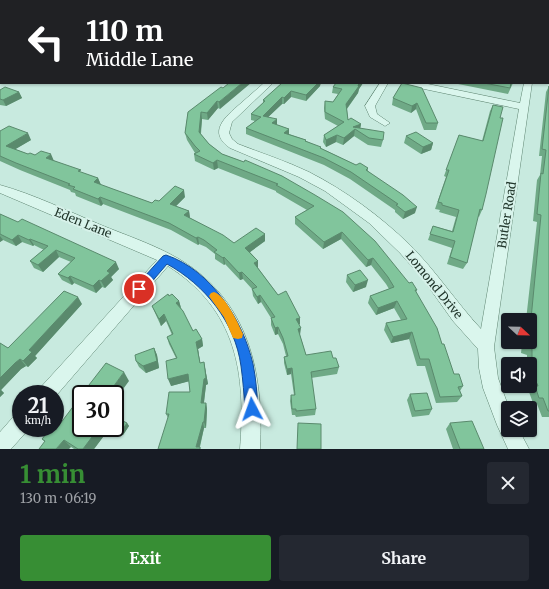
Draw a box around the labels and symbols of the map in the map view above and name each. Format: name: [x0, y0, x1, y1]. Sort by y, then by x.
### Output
street label: Butler Road: [494, 180, 519, 249]
street label: Eden Lane: [52, 204, 114, 241]
street label: Lomond Drive: [403, 248, 466, 322]
pin: [122, 272, 156, 306]
north arrow: [501, 313, 537, 349]
speed limit sign: 30: [72, 385, 124, 437]
position arrow: [231, 388, 273, 430]

